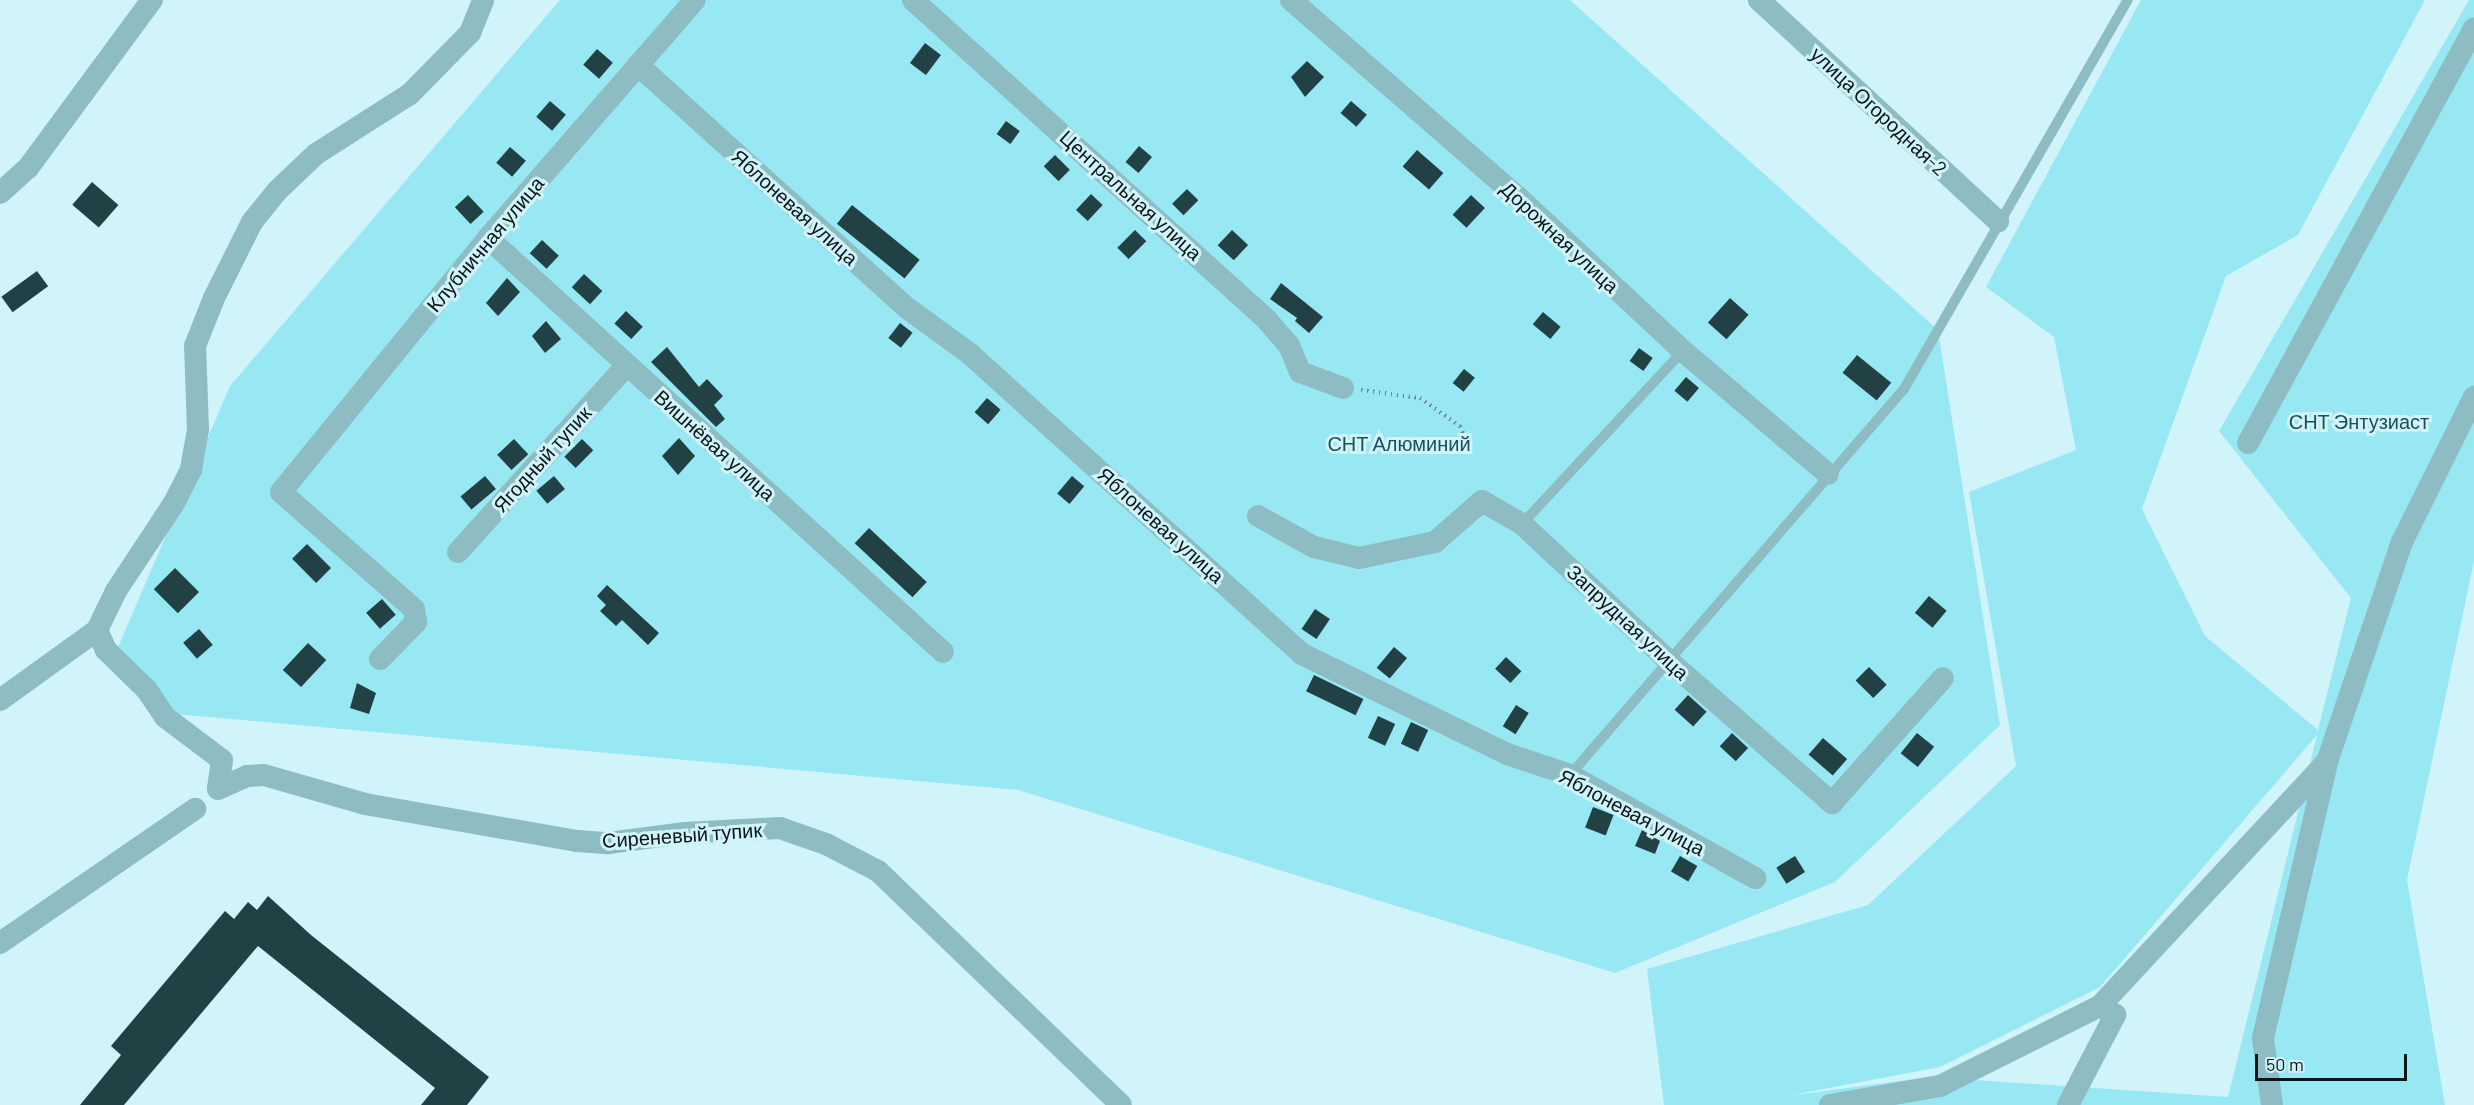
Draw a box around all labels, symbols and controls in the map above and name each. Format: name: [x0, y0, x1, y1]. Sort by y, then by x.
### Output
street label: улица Огородная-2: [1806, 42, 1952, 180]
street label: Центральная улица: [1055, 125, 1207, 265]
street label: Яблоневая улица: [727, 144, 863, 270]
street label: Клубничная улица: [421, 171, 549, 317]
street label: Дорожная улица: [1496, 176, 1624, 298]
street label: Вишнёвая улица: [650, 385, 780, 505]
street label: Ягодный тупик: [488, 401, 596, 517]
park label: СНТ Энтузиаст: [2289, 409, 2429, 433]
park label: СНТ Алюминий: [1327, 431, 1471, 455]
street label: Яблоневая улица: [1093, 462, 1229, 588]
street label: Запрудная улица: [1562, 559, 1694, 685]
street label: Яблоневая улица: [1555, 763, 1709, 861]
street label: Сиреневый тупик: [601, 817, 763, 853]
scale bar: [2258, 1042, 2410, 1080]
text: 50 m: [2266, 1053, 2304, 1075]

